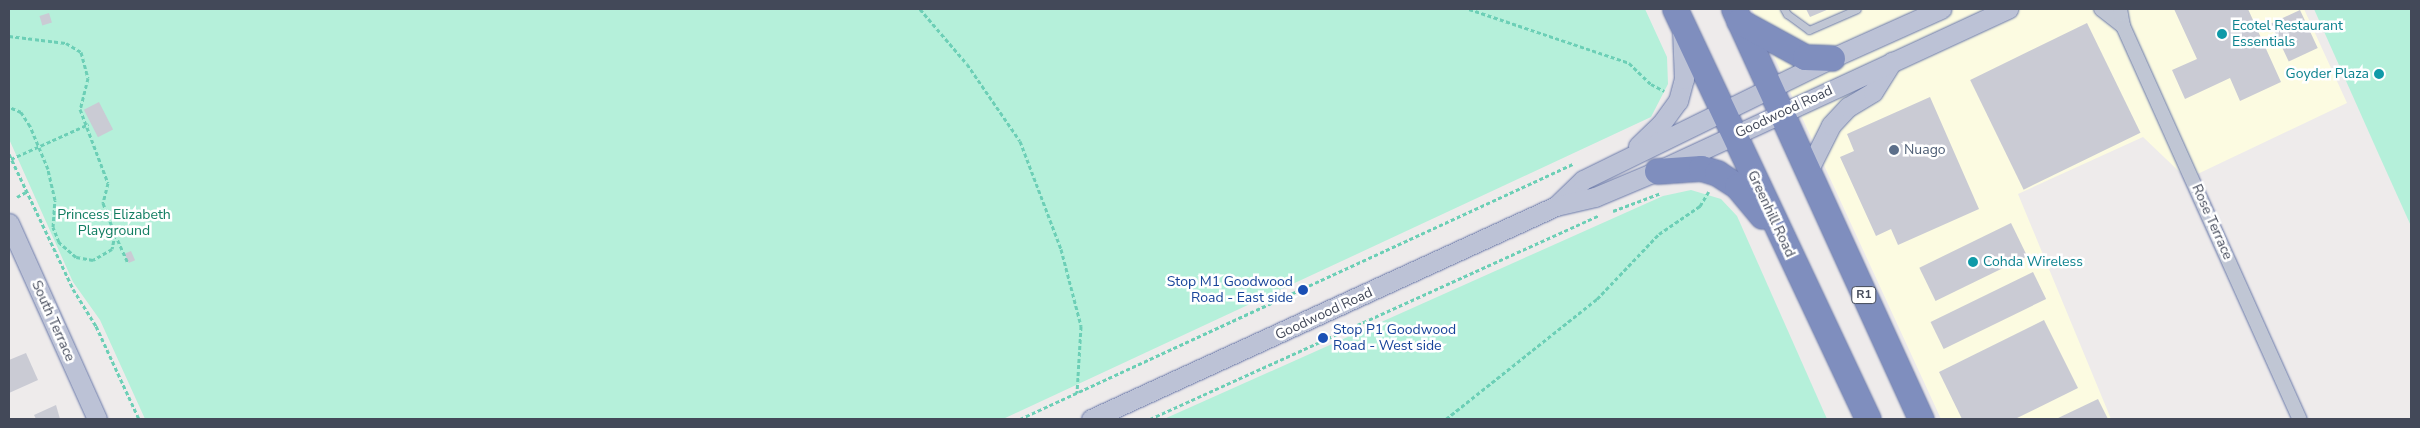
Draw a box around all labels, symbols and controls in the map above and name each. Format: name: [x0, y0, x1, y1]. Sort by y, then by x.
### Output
place label: Ecotel Restaurant Essentials: [2232, 18, 2343, 50]
marker: Ecotel Restaurant Essentials: [2216, 28, 2228, 40]
place label: Goyder Plaza: [2286, 66, 2369, 82]
marker: Goyder Plaza: [2373, 68, 2385, 80]
street label: Goodwood Road: [1733, 82, 1835, 142]
place label: Nuago: [1904, 142, 1946, 158]
marker: Nuago: [1888, 144, 1900, 156]
street label: Greenhill Road: [1744, 168, 1798, 260]
street label: Rose Terrace: [2188, 182, 2236, 262]
park label: Princess Elizabeth Playground: [57, 207, 171, 240]
place label: Cohda Wireless: [1983, 254, 2083, 270]
marker: Cohda Wireless: [1967, 256, 1979, 268]
place label: Stop M1 Goodwood Road - East side: [1167, 274, 1293, 306]
street label: South Terrace: [28, 278, 78, 364]
street label: Goodwood Road: [1273, 284, 1375, 344]
marker: Stop M1 Goodwood Road - East side: [1297, 284, 1309, 296]
road number: R1: [1850, 286, 1878, 304]
place label: Stop P1 Goodwood Road - West side: [1333, 322, 1456, 354]
marker: Stop P1 Goodwood Road - West side: [1317, 332, 1329, 344]

